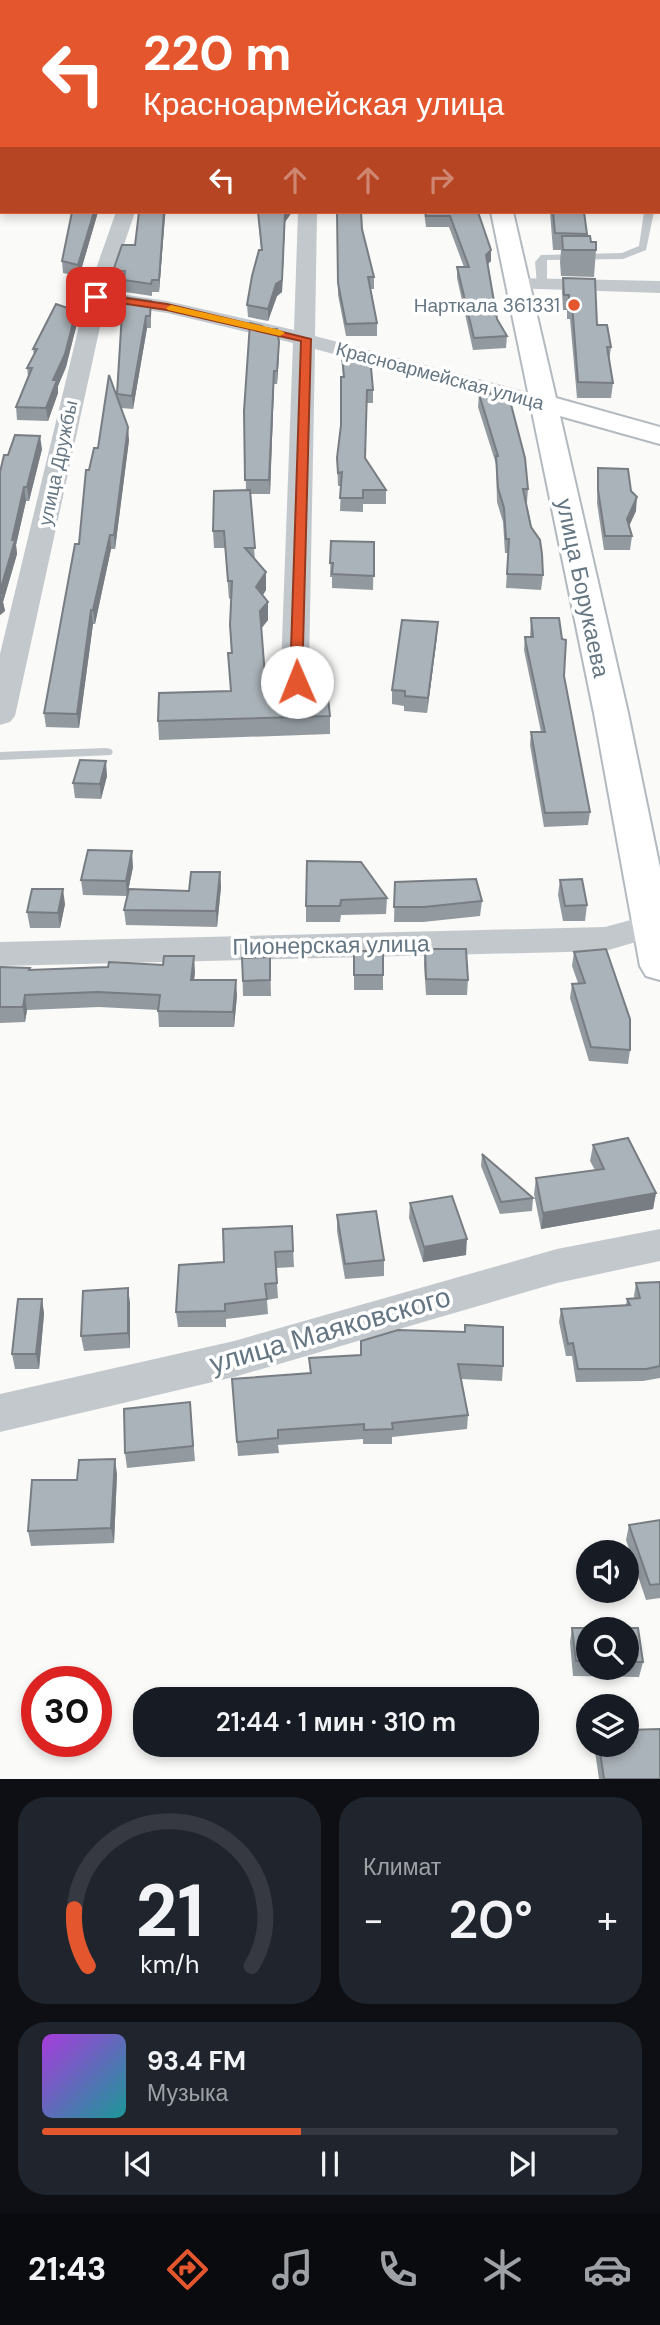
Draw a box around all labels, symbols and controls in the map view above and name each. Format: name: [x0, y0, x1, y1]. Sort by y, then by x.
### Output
text: 220 m: [143, 21, 291, 85]
icon: left: [28, 28, 119, 119]
text: Красноармейская улица: [143, 83, 504, 125]
icon: left: [203, 161, 241, 199]
icon: ahead: [276, 161, 314, 199]
icon: ahead: [349, 161, 387, 199]
icon: right: [422, 161, 460, 199]
pin: [66, 267, 126, 327]
icon: arrive: [77, 278, 115, 316]
place label: Нарткала 361331: [414, 293, 560, 318]
marker: Нарткала 361331: [566, 297, 582, 313]
street label: Красноармейская улица: [333, 336, 547, 416]
street label: улица Дружбы: [32, 398, 84, 528]
street label: улица Борукаева: [549, 496, 617, 680]
position arrow: [260, 645, 334, 719]
street label: Пионерская улица: [232, 928, 430, 962]
street label: улица Маяковского: [205, 1278, 455, 1382]
map controls: [576, 1540, 639, 1757]
button: sound: [576, 1540, 639, 1603]
button: search: [576, 1617, 639, 1680]
speed limit sign: 30: [21, 1666, 112, 1757]
button: layers: [576, 1694, 639, 1757]
text: 21:44 · 1 мин · 310 m: [216, 1705, 456, 1739]
text: Климат: [363, 1852, 441, 1882]
text: 21: [135, 1865, 204, 1960]
text: 20°: [448, 1886, 533, 1954]
text: −: [363, 1895, 384, 1945]
text: +: [597, 1895, 618, 1945]
text: km/h: [140, 1948, 199, 1981]
text: 93.4 FM: [147, 2044, 246, 2078]
text: Музыка: [147, 2078, 228, 2108]
icon: previous: [119, 2145, 157, 2183]
icon: pause: [311, 2145, 349, 2183]
icon: next: [503, 2145, 541, 2183]
icon: directions: [163, 2245, 212, 2294]
icon: music: [268, 2245, 317, 2294]
icon: phone: [373, 2245, 422, 2294]
icon: climate: [478, 2245, 527, 2294]
icon: car: [583, 2245, 632, 2294]
text: 21:43: [28, 2248, 106, 2290]

